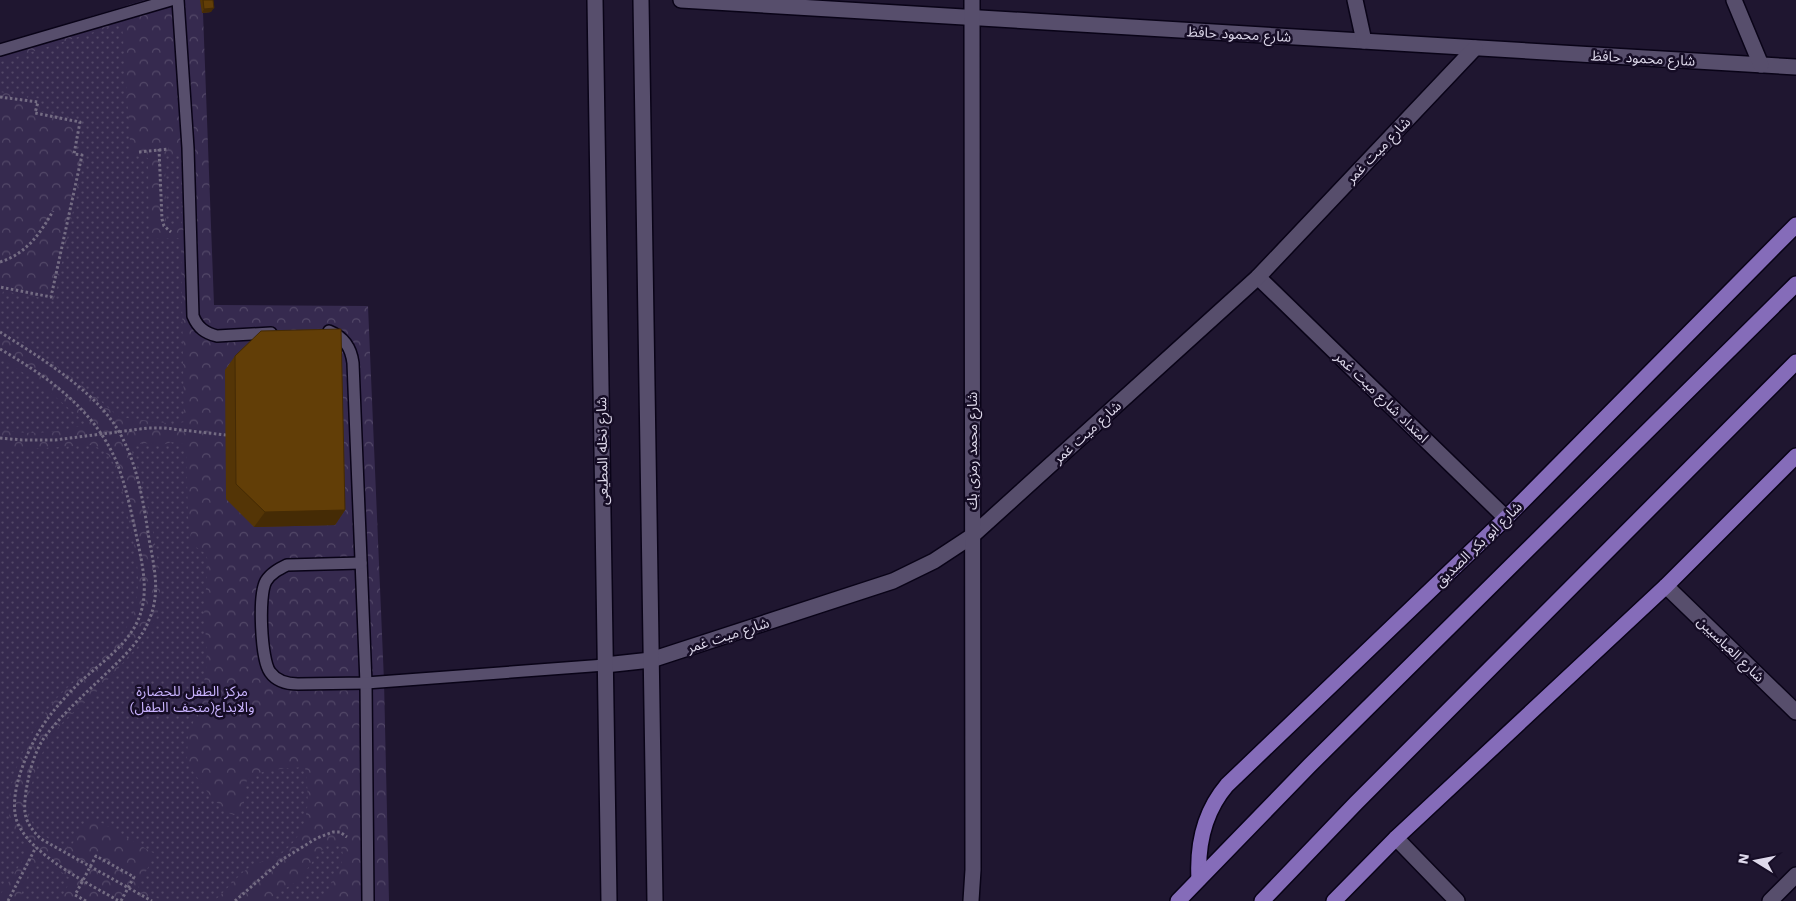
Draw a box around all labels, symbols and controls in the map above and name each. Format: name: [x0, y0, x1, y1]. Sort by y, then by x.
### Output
street label: شارع محمود حافظ: [1186, 23, 1292, 48]
street label: شارع محمود حافظ: [1590, 47, 1696, 72]
street label: شارع ميت غمر: [1342, 114, 1416, 189]
street label: امتداد شارع ميت غمر: [1329, 348, 1432, 448]
street label: شارع محمد رمزى بك: [964, 392, 983, 510]
street label: شارع نخله المطيعى: [593, 397, 614, 505]
street label: شارع ميت غمر: [1049, 397, 1126, 469]
street label: شارع ابو بكر الصديق: [1431, 498, 1527, 592]
street label: شارع العباسيين: [1692, 613, 1768, 687]
street label: شارع ميت غمر: [684, 614, 772, 659]
park label: مركز الطفل للحضارة والابداع(متحف الطفل): [130, 683, 254, 718]
north arrow: [1731, 836, 1781, 886]
text: N: [1734, 852, 1752, 865]

